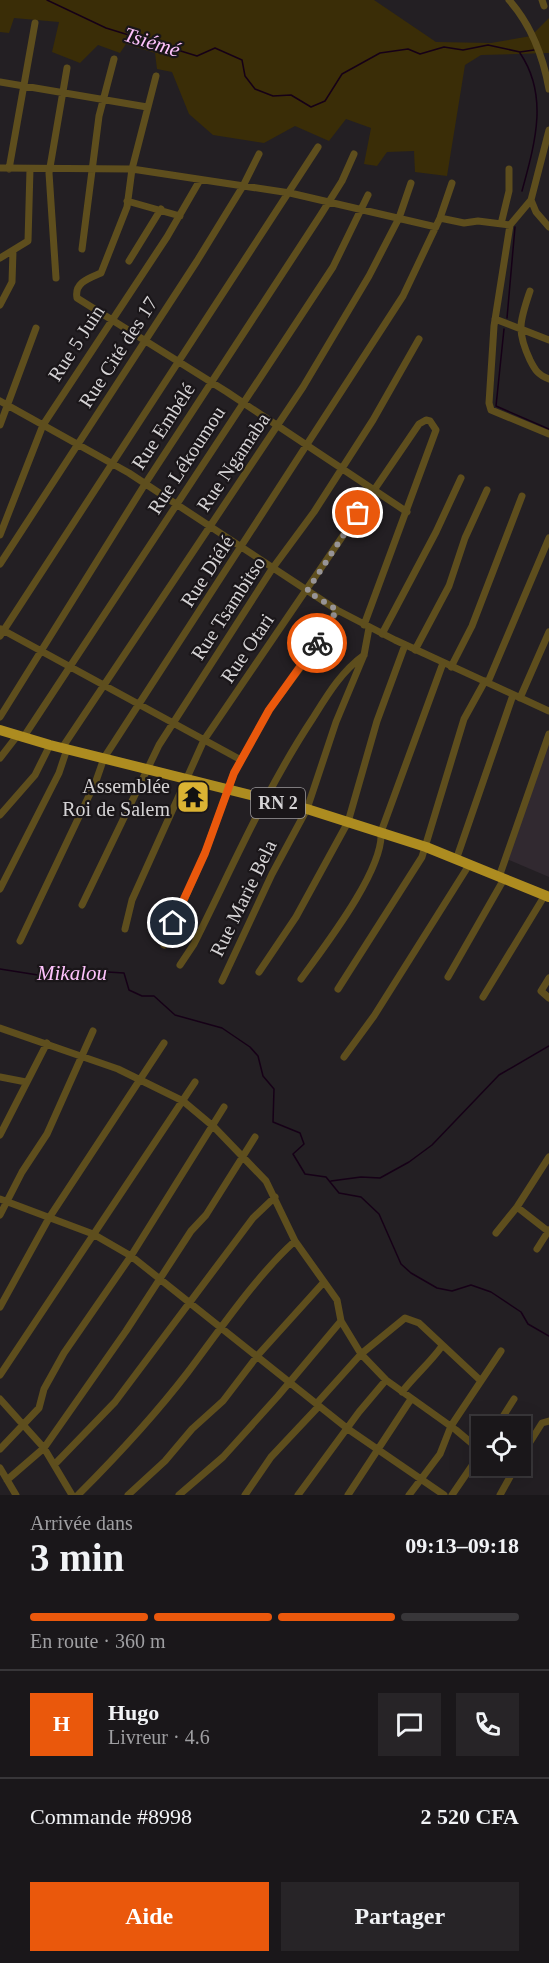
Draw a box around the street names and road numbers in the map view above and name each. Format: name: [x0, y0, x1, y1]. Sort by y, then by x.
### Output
street label: Rue Cité des 17: [74, 293, 162, 411]
street label: Rue 5 Juin: [43, 301, 109, 385]
street label: Rue Embélé: [127, 379, 199, 473]
street label: Rue Lékoumou: [143, 402, 229, 518]
street label: Rue Ngamaba: [192, 409, 275, 516]
street label: Rue Diélé: [176, 531, 238, 611]
street label: Rue Tsambitso: [186, 552, 270, 664]
street label: Rue Otari: [216, 609, 278, 687]
road number: RN 2: [251, 788, 305, 818]
street label: Rue Marie Bela: [205, 836, 281, 960]

